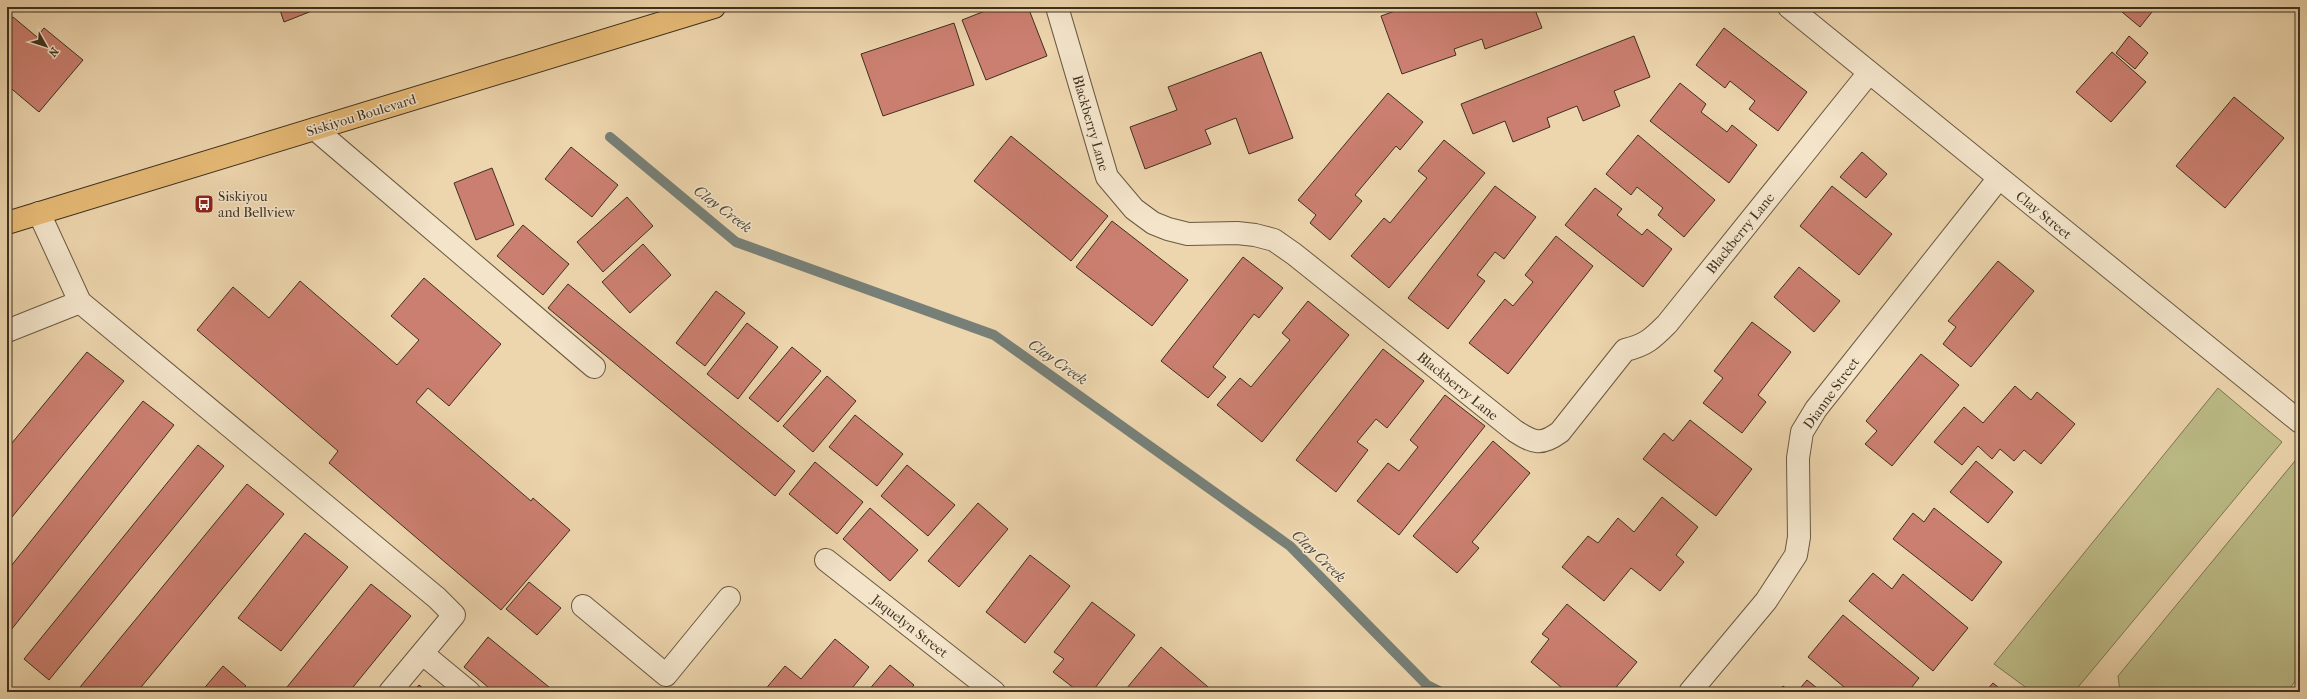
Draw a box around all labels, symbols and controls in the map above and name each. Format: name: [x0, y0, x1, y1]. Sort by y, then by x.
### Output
north arrow: [26, 26, 66, 66]
text: N: [45, 45, 61, 60]
street label: Blackberry Lane: [1069, 73, 1112, 173]
street label: Siskiyou Boulevard: [304, 91, 418, 140]
water label: Clay Creek: [690, 181, 756, 237]
place label: Siskiyou and Bellview: [218, 188, 296, 221]
street label: Clay Street: [2012, 188, 2075, 243]
street label: Blackberry Lane: [1703, 189, 1778, 277]
bus stop icon: Siskiyou and Bellview: [193, 193, 215, 215]
water label: Clay Creek: [1025, 335, 1091, 389]
street label: Blackberry Lane: [1414, 349, 1502, 424]
street label: Dianne Street: [1800, 354, 1863, 432]
water label: Clay Creek: [1288, 526, 1350, 586]
street label: Jaquelyn Street: [867, 591, 951, 662]

